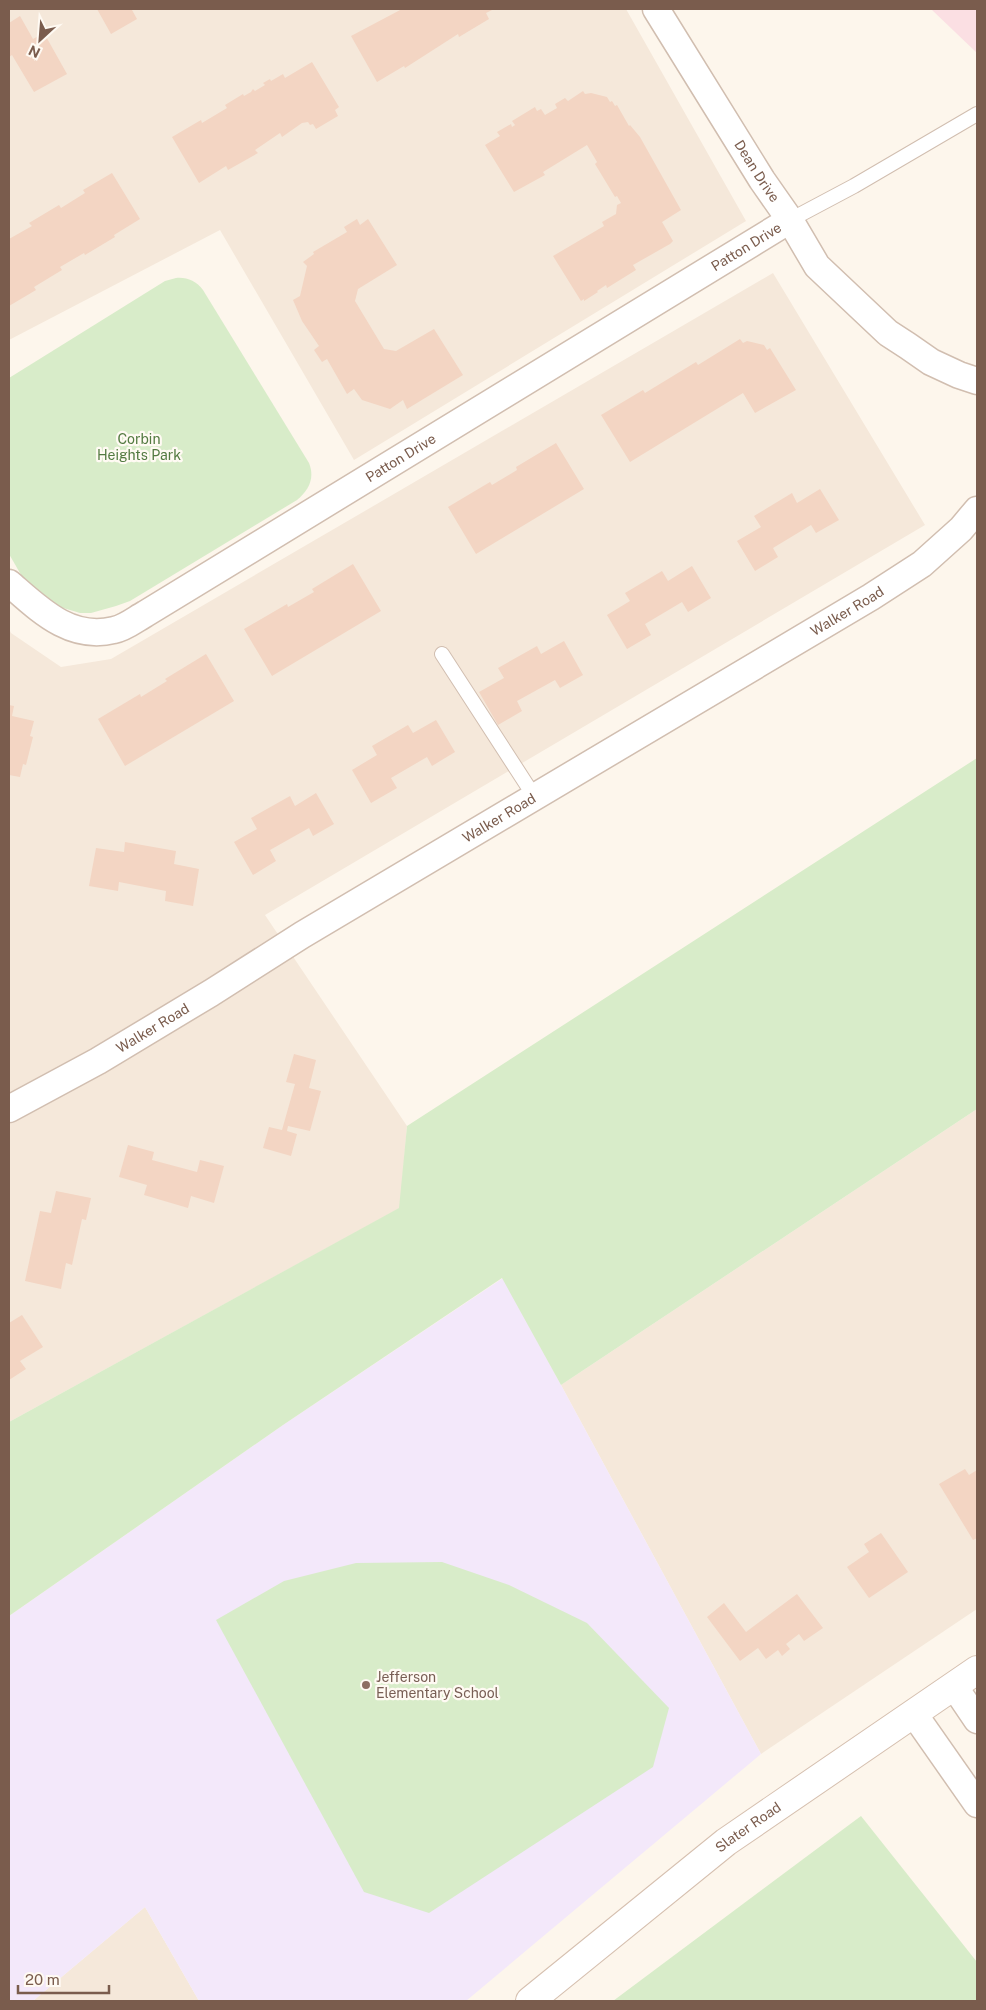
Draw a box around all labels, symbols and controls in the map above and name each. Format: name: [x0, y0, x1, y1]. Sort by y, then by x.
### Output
north arrow: [15, 15, 65, 65]
text: N: [26, 42, 43, 61]
street label: Dean Drive: [731, 137, 783, 205]
street label: Patton Drive: [708, 219, 784, 274]
street label: Patton Drive: [363, 430, 439, 485]
park label: Corbin Heights Park: [97, 431, 181, 463]
street label: Walker Road: [808, 583, 887, 639]
street label: Walker Road: [460, 790, 538, 846]
street label: Walker Road: [113, 1000, 192, 1056]
place label: Jefferson Elementary School: [376, 1669, 499, 1701]
marker: Jefferson Elementary School: [360, 1679, 372, 1691]
street label: Slater Road: [712, 1799, 784, 1855]
scale bar: [18, 1962, 109, 1994]
text: 20 m: [25, 1971, 60, 1988]

